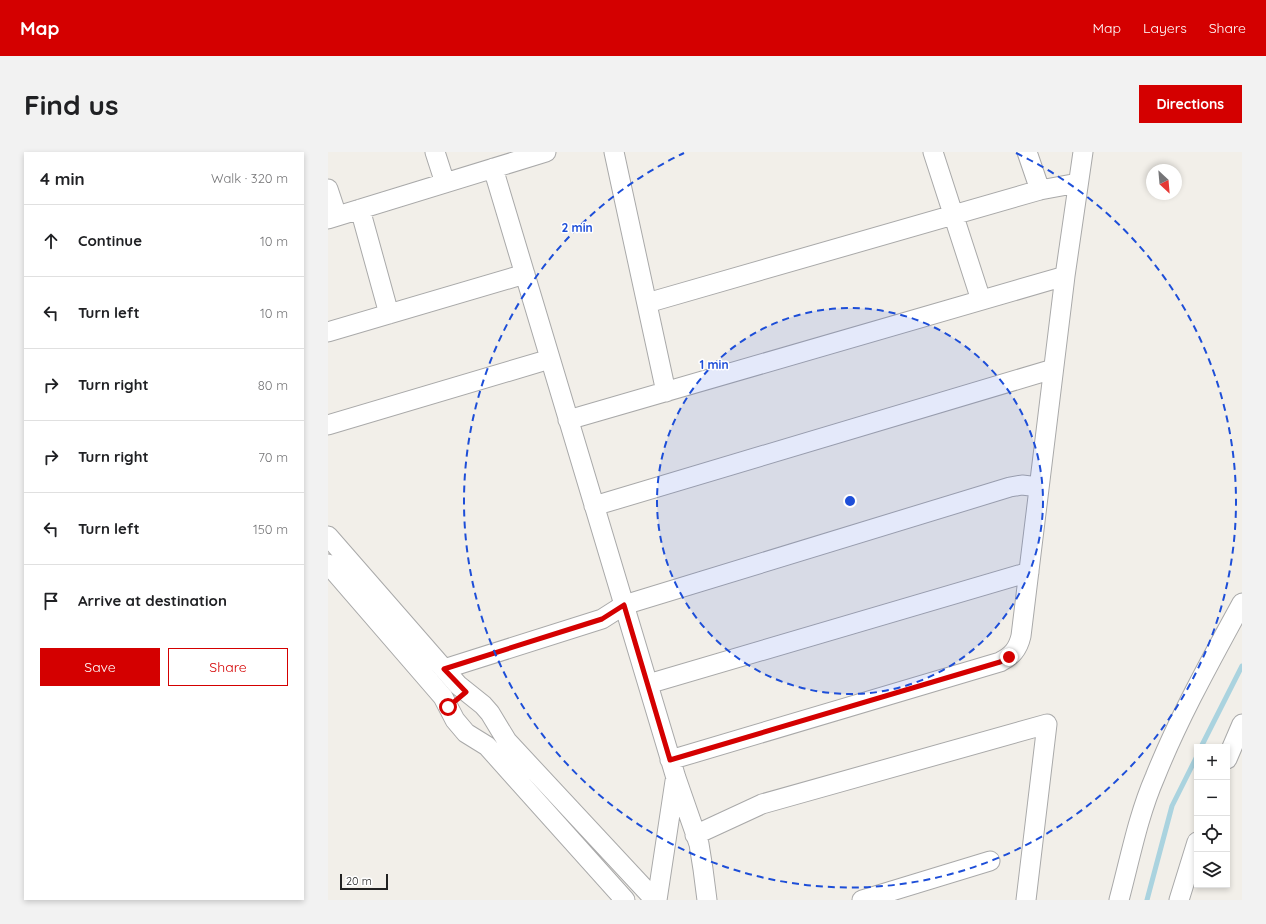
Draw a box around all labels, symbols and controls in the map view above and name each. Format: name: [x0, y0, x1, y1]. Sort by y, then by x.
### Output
text: Map: [20, 16, 59, 40]
text: Map: [1092, 19, 1121, 37]
text: Layers: [1143, 19, 1187, 37]
text: Share: [1209, 19, 1246, 37]
button: Directions: [1139, 85, 1242, 123]
text: Find us: [24, 87, 118, 122]
north arrow: [1146, 164, 1182, 200]
text: 4 min: [40, 168, 85, 189]
text: Walk · 320 m: [211, 170, 288, 186]
text: 2 min: [561, 220, 593, 235]
icon: ahead: [40, 230, 62, 252]
text: Continue: [78, 231, 142, 250]
text: 10 m: [260, 233, 288, 249]
icon: left: [40, 302, 62, 324]
text: Turn left: [78, 303, 140, 322]
text: 10 m: [260, 305, 288, 321]
text: 1 min: [699, 357, 729, 372]
icon: right: [40, 374, 62, 396]
text: Turn right: [78, 375, 149, 394]
text: 80 m: [258, 377, 288, 393]
icon: right: [40, 446, 62, 468]
text: Turn right: [78, 447, 149, 466]
text: 70 m: [258, 449, 288, 465]
centre of rings: [843, 494, 857, 508]
icon: left: [40, 518, 62, 540]
text: Turn left: [78, 519, 140, 538]
text: 150 m: [253, 521, 288, 537]
icon: arrive: [40, 590, 62, 612]
text: Arrive at destination: [78, 591, 227, 610]
button: Save: [40, 648, 160, 686]
button: Share: [168, 648, 288, 686]
route end: [1000, 648, 1018, 666]
route start: [439, 698, 457, 716]
map controls: [1194, 744, 1230, 888]
button: +: [1194, 744, 1230, 780]
button: −: [1194, 780, 1230, 816]
button: locate: [1194, 816, 1230, 852]
button: layers: [1194, 852, 1230, 888]
scale bar: [340, 872, 388, 891]
text: 20 m: [346, 874, 372, 888]

